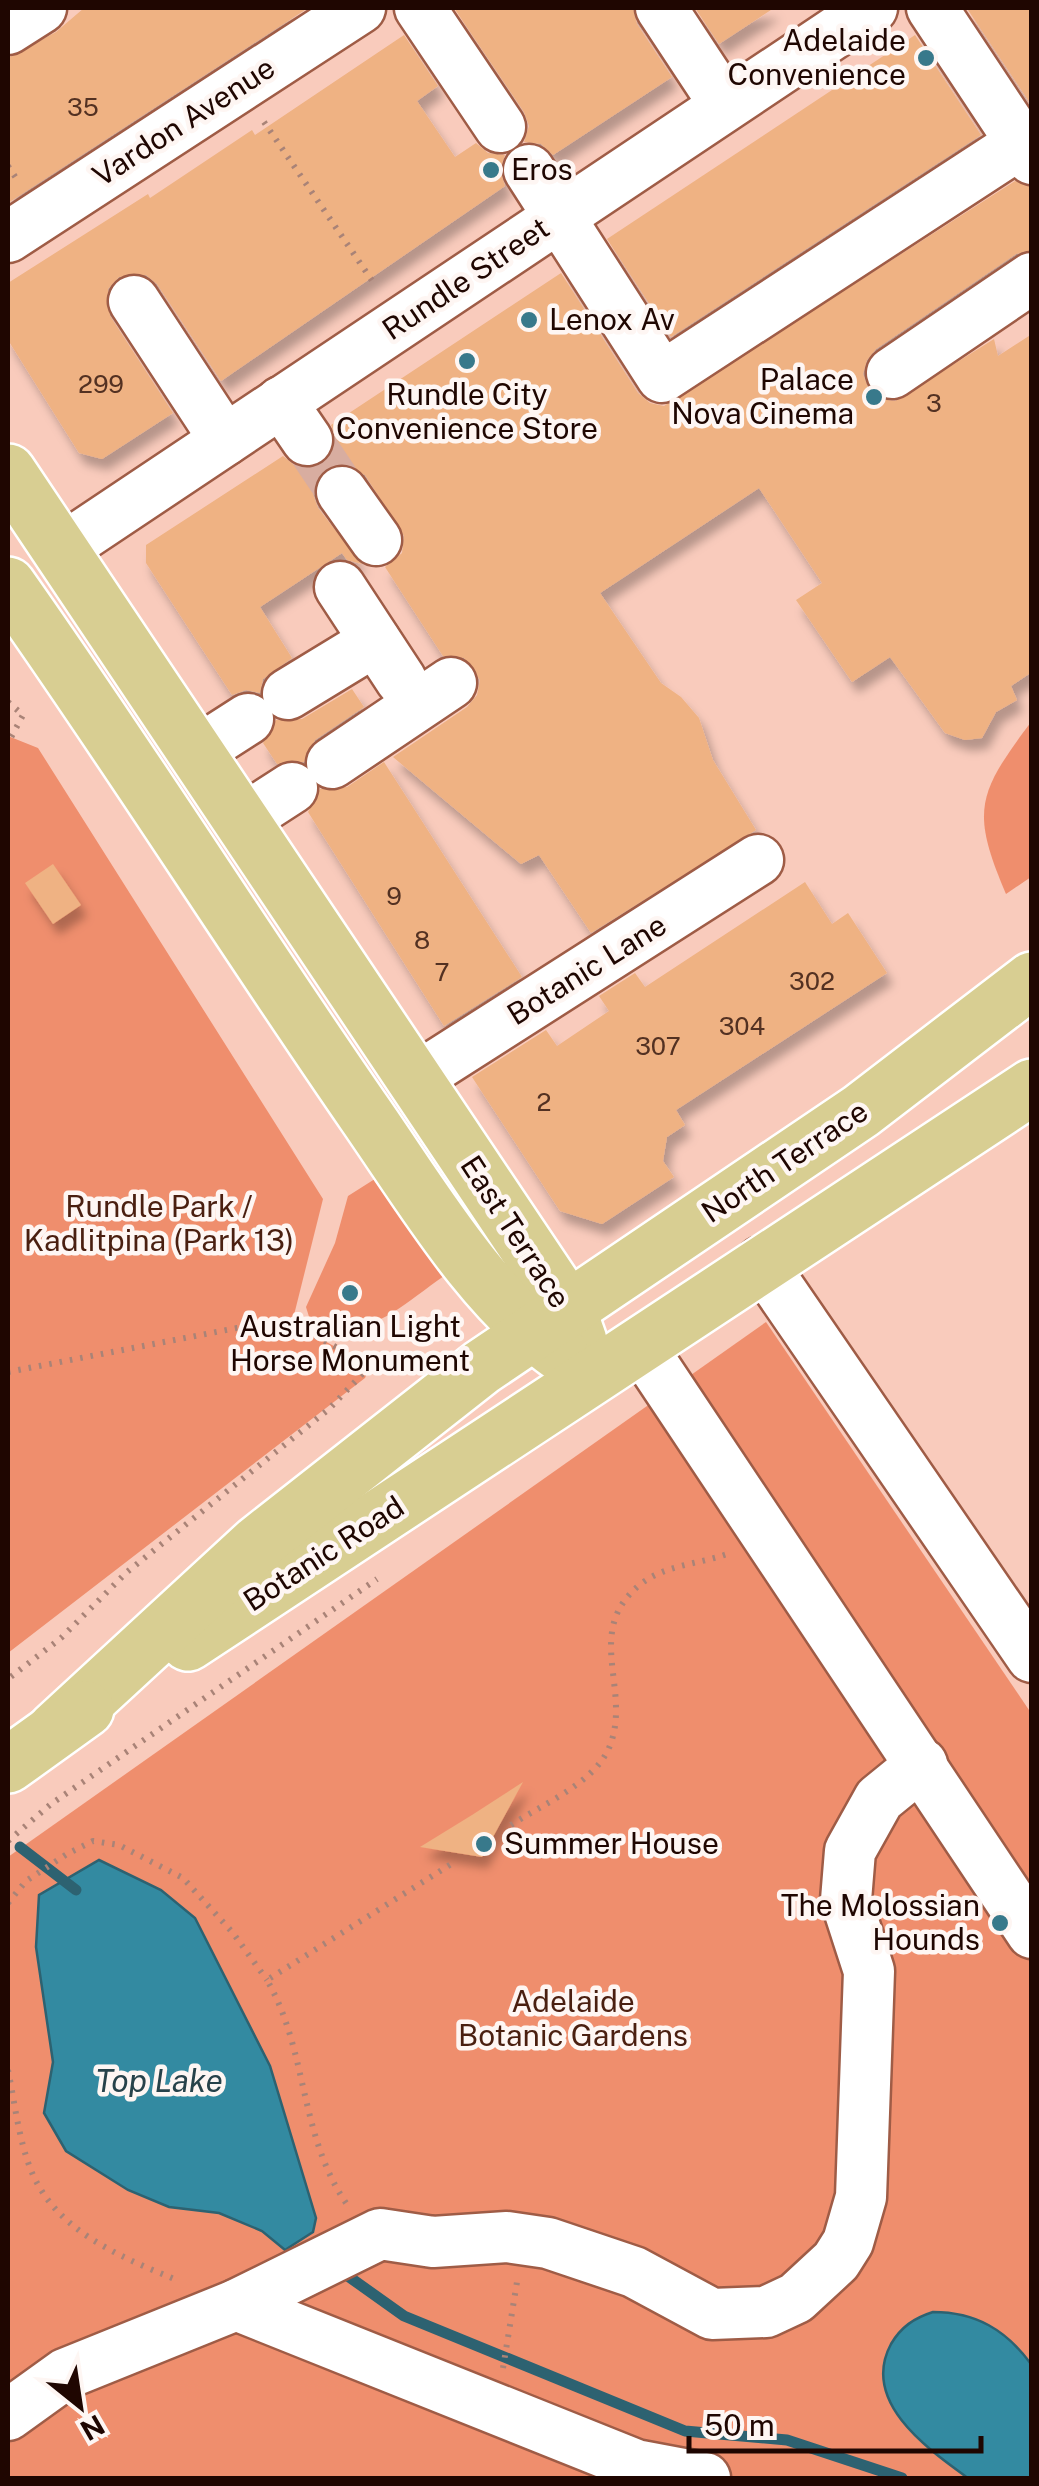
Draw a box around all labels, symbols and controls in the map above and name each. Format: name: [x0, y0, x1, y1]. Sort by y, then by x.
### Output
place label: Adelaide Convenience: [728, 22, 906, 92]
marker: Adelaide Convenience: [915, 47, 937, 69]
street label: Vardon Avenue: [86, 49, 281, 193]
house number: 35: [67, 92, 99, 122]
place label: Eros: [511, 151, 573, 187]
marker: Eros: [480, 159, 502, 181]
street label: Rundle Street: [375, 209, 556, 347]
place label: Lenox Av: [549, 301, 675, 337]
marker: Lenox Av: [518, 309, 540, 331]
marker: Rundle City Convenience Store: [456, 350, 478, 372]
place label: Palace Nova Cinema: [671, 361, 854, 431]
house number: 299: [78, 369, 124, 399]
place label: Rundle City Convenience Store: [336, 376, 598, 446]
marker: Palace Nova Cinema: [863, 386, 885, 408]
house number: 3: [926, 388, 942, 418]
house number: 9: [386, 881, 402, 911]
street label: Botanic Lane: [500, 906, 673, 1032]
house number: 8: [414, 925, 430, 955]
house number: 7: [434, 957, 450, 987]
house number: 302: [789, 966, 835, 996]
house number: 304: [719, 1011, 765, 1041]
house number: 307: [635, 1031, 681, 1061]
house number: 2: [537, 1087, 551, 1117]
street label: North Terrace: [695, 1092, 874, 1230]
street label: East Terrace: [453, 1149, 578, 1314]
park label: Rundle Park / Kadlitpina (Park 13): [24, 1188, 294, 1258]
marker: Australian Light Horse Monument: [339, 1282, 361, 1304]
place label: Australian Light Horse Monument: [230, 1308, 470, 1378]
street label: Botanic Road: [237, 1488, 410, 1618]
place label: Summer House: [504, 1825, 719, 1861]
marker: Summer House: [473, 1833, 495, 1855]
place label: The Molossian Hounds: [781, 1887, 980, 1957]
marker: The Molossian Hounds: [989, 1912, 1011, 1934]
park label: Adelaide Botanic Gardens: [458, 1983, 688, 2053]
water label: Top Lake: [95, 2062, 223, 2099]
north arrow: [30, 2356, 130, 2456]
scale bar: [689, 2391, 982, 2453]
text: 50 m: [704, 2407, 775, 2443]
text: N: [75, 2408, 110, 2448]

